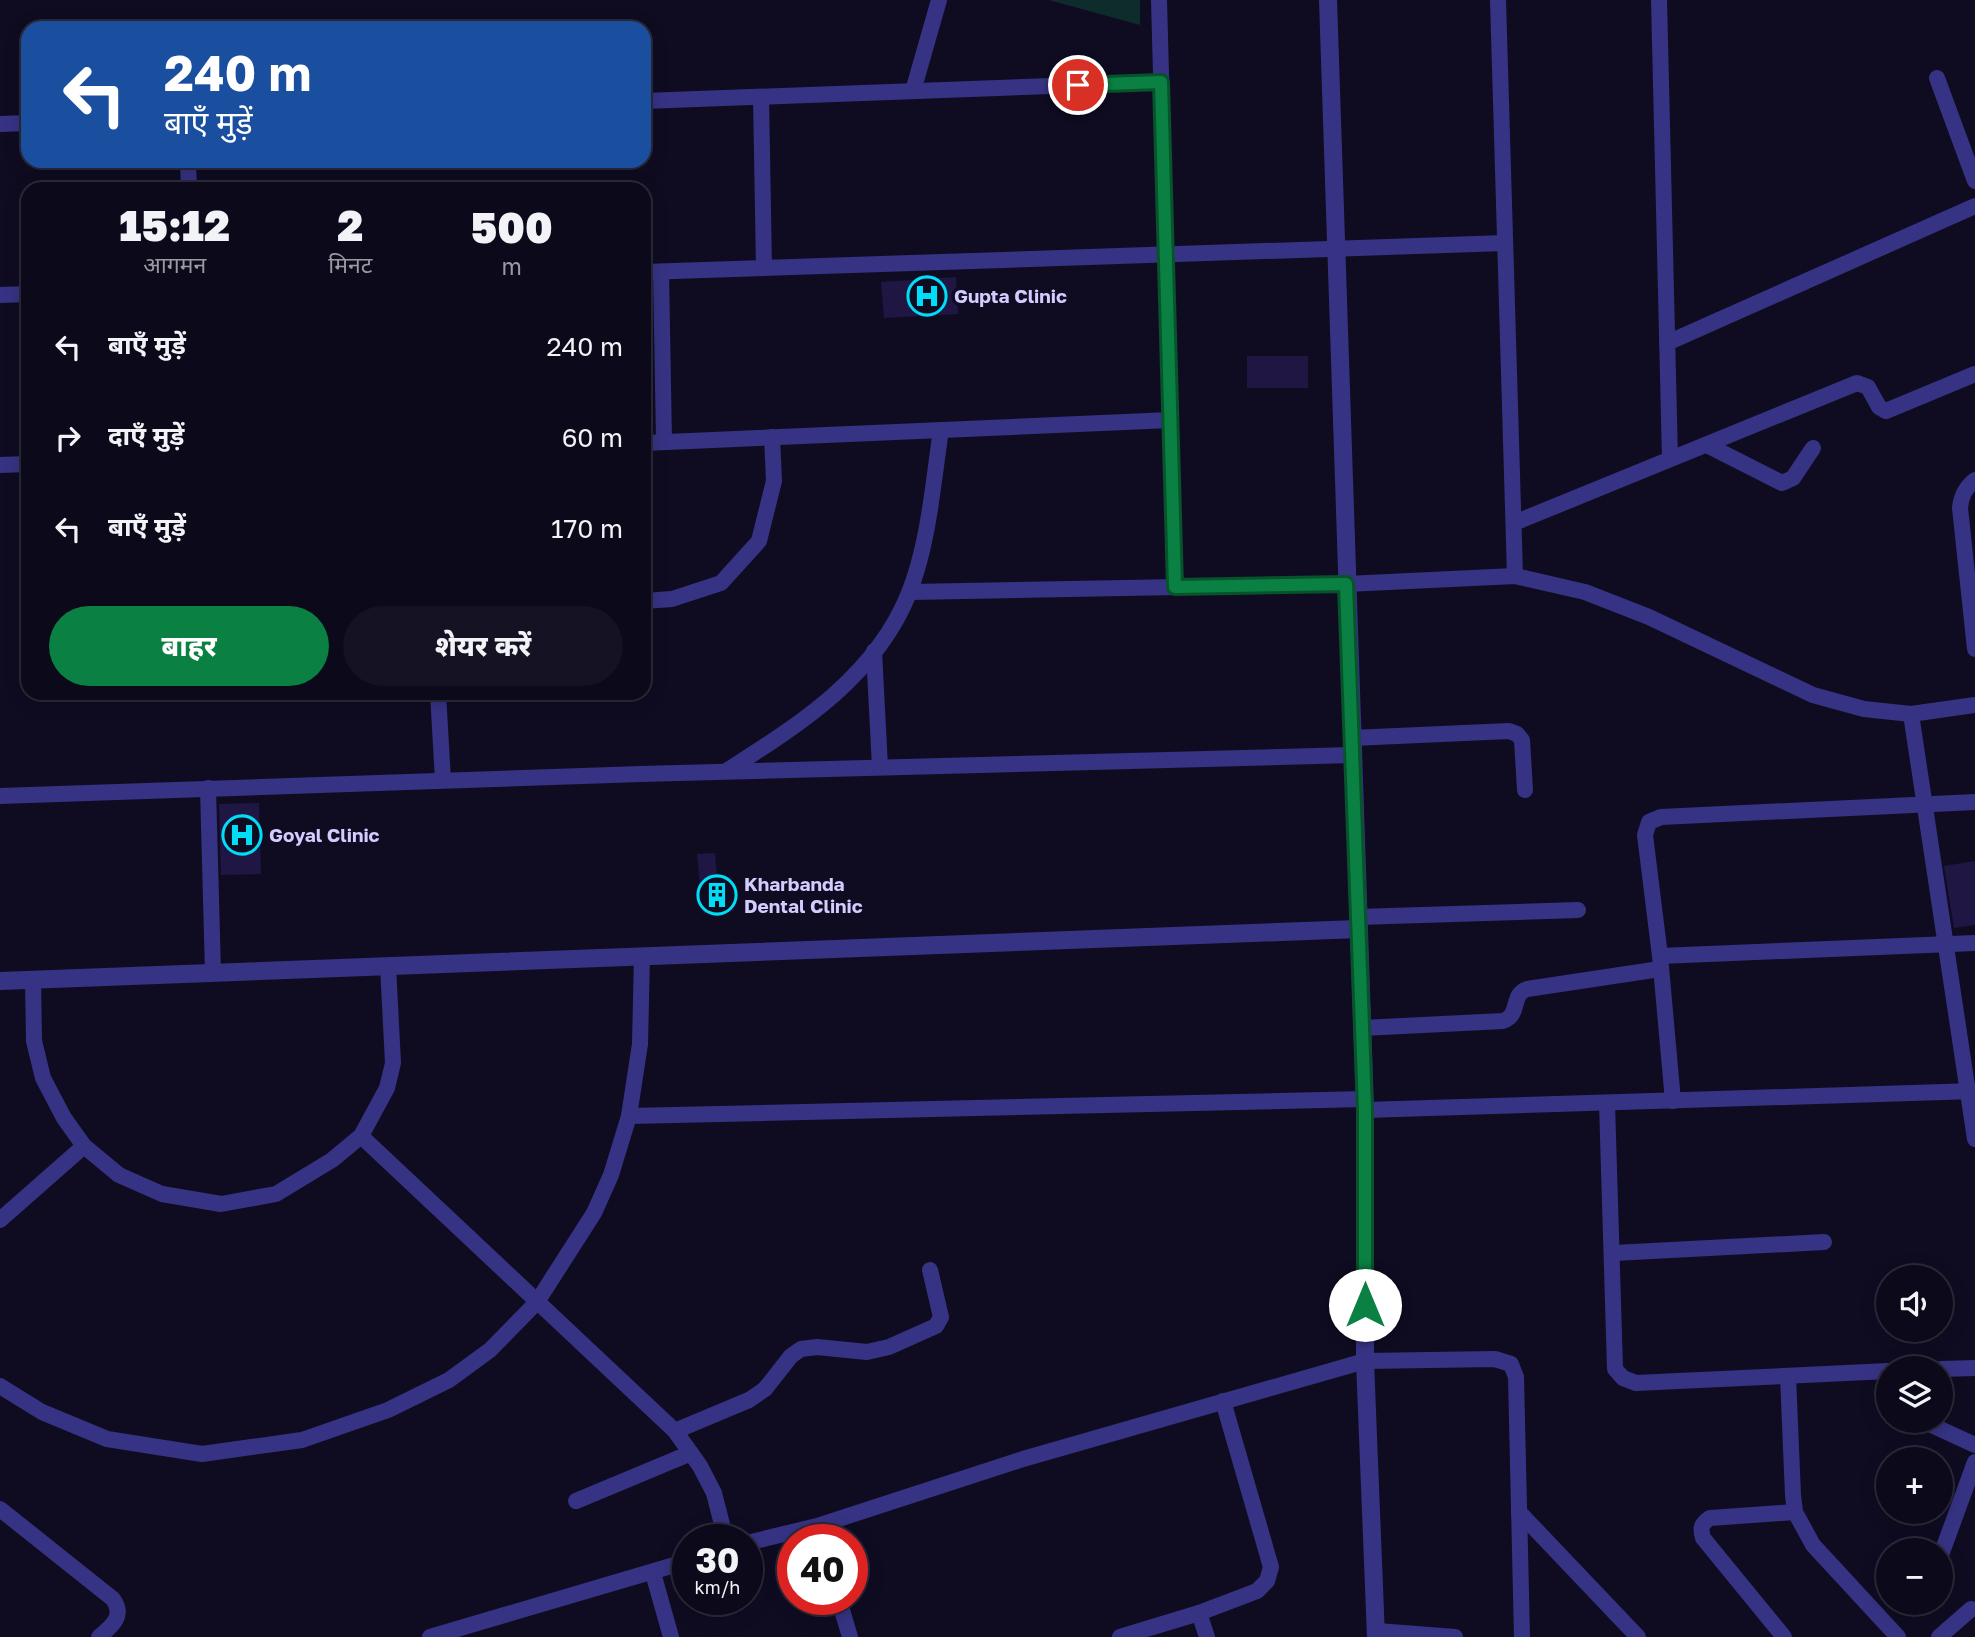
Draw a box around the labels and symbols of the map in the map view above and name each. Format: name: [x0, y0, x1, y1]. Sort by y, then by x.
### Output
pin: [1048, 55, 1108, 115]
hospital icon: Gupta Clinic: [906, 275, 948, 317]
place label: Gupta Clinic: [954, 284, 1067, 307]
hospital icon: Goyal Clinic: [221, 814, 263, 856]
place label: Goyal Clinic: [269, 823, 380, 846]
place label: Kharbanda Dental Clinic: [744, 872, 863, 917]
building icon: Kharbanda Dental Clinic: [696, 874, 738, 916]
position arrow: [1328, 1268, 1402, 1342]
speed limit sign: 40: [777, 1524, 868, 1615]

